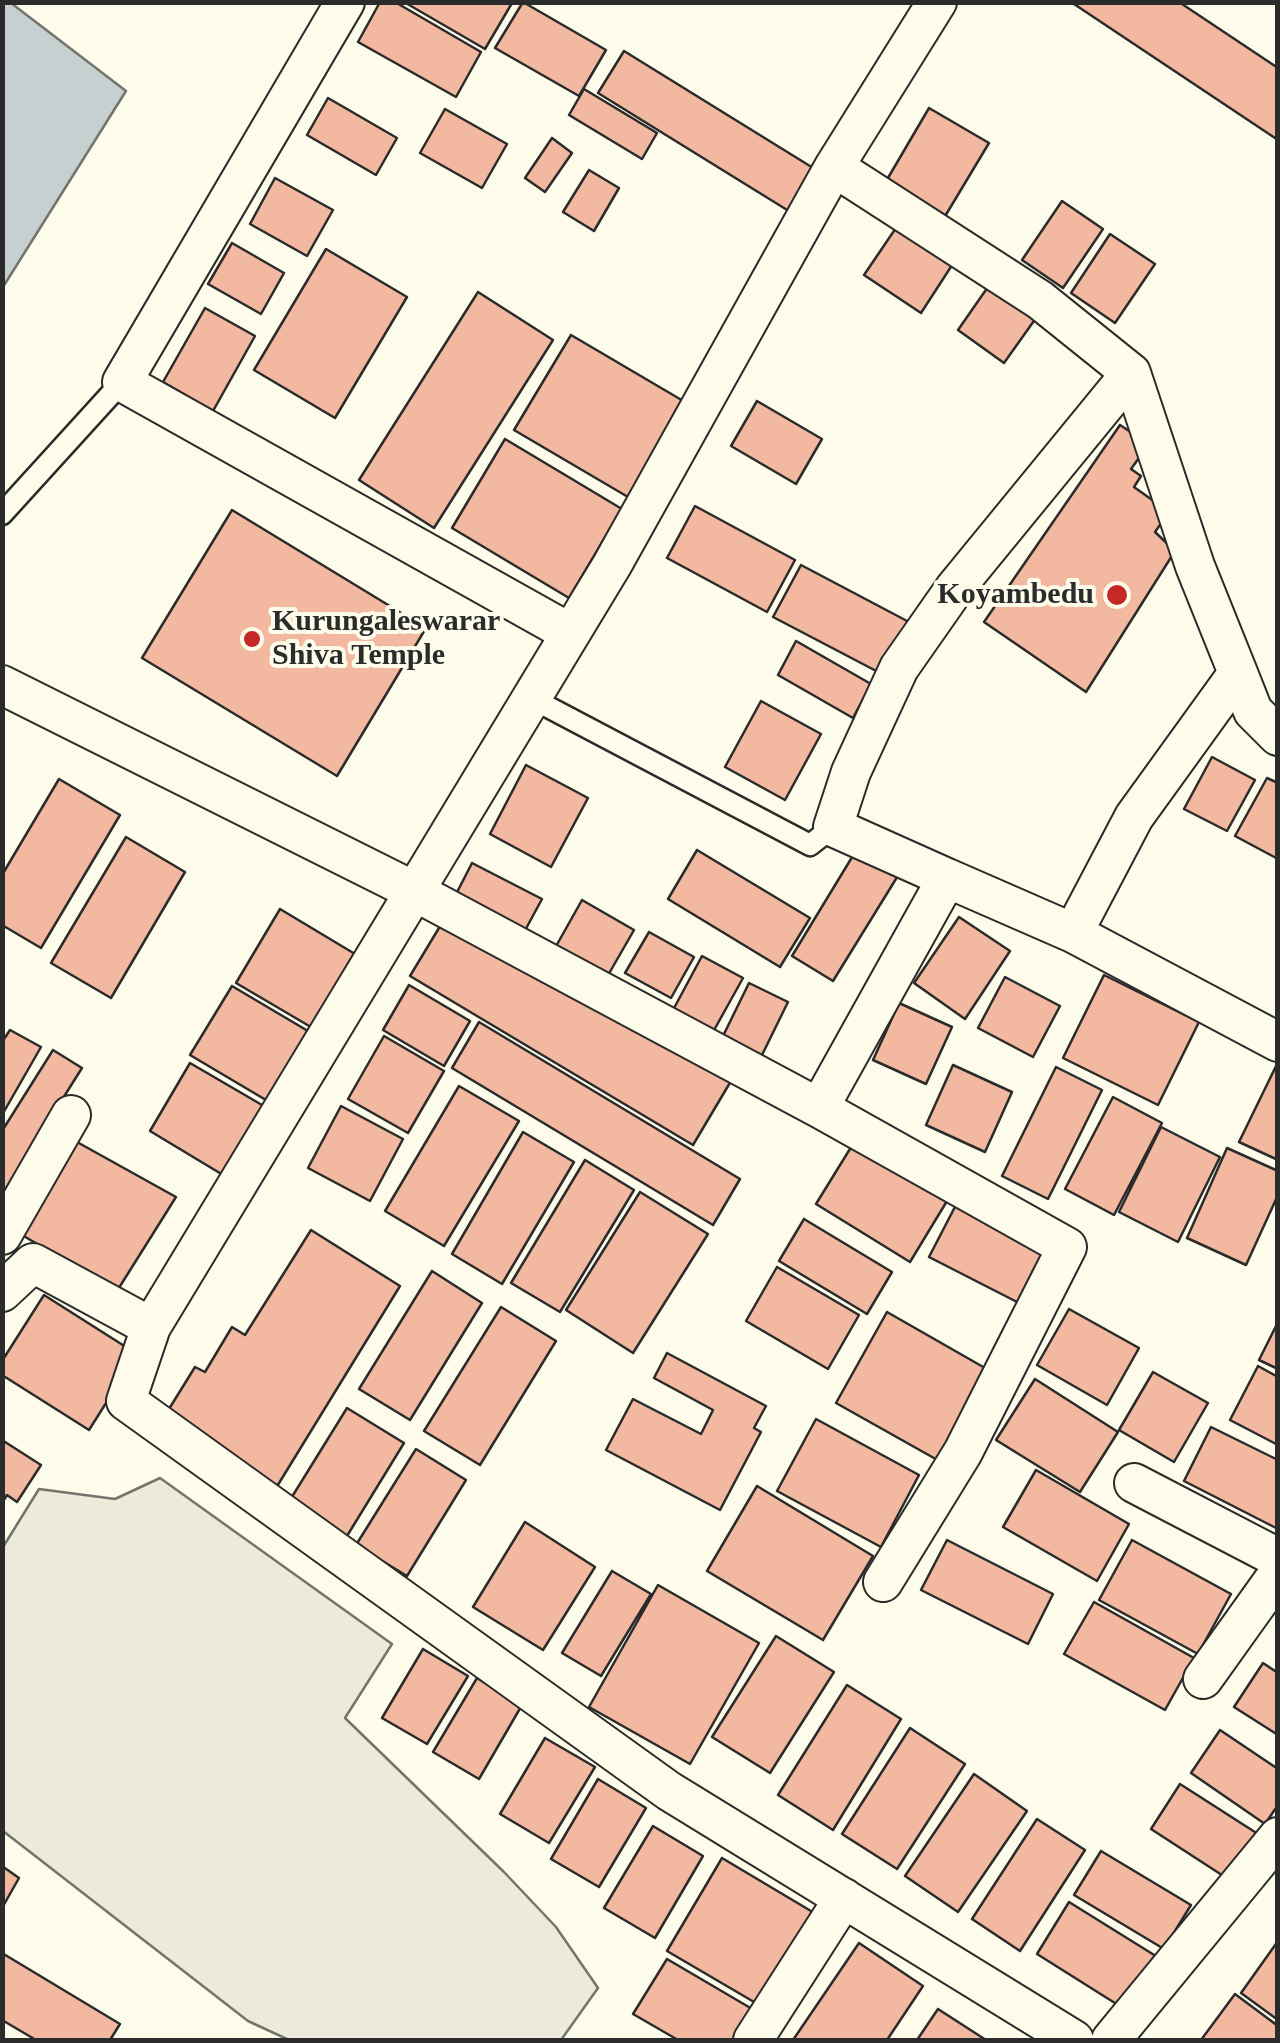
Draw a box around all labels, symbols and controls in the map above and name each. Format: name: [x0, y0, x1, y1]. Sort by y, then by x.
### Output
place label: Koyambedu: [937, 577, 1094, 613]
marker: Koyambedu: [1104, 582, 1130, 608]
place label: Kurungaleswarar Shiva Temple: [272, 604, 500, 674]
marker: Kurungaleswarar Shiva Temple: [241, 628, 263, 650]

